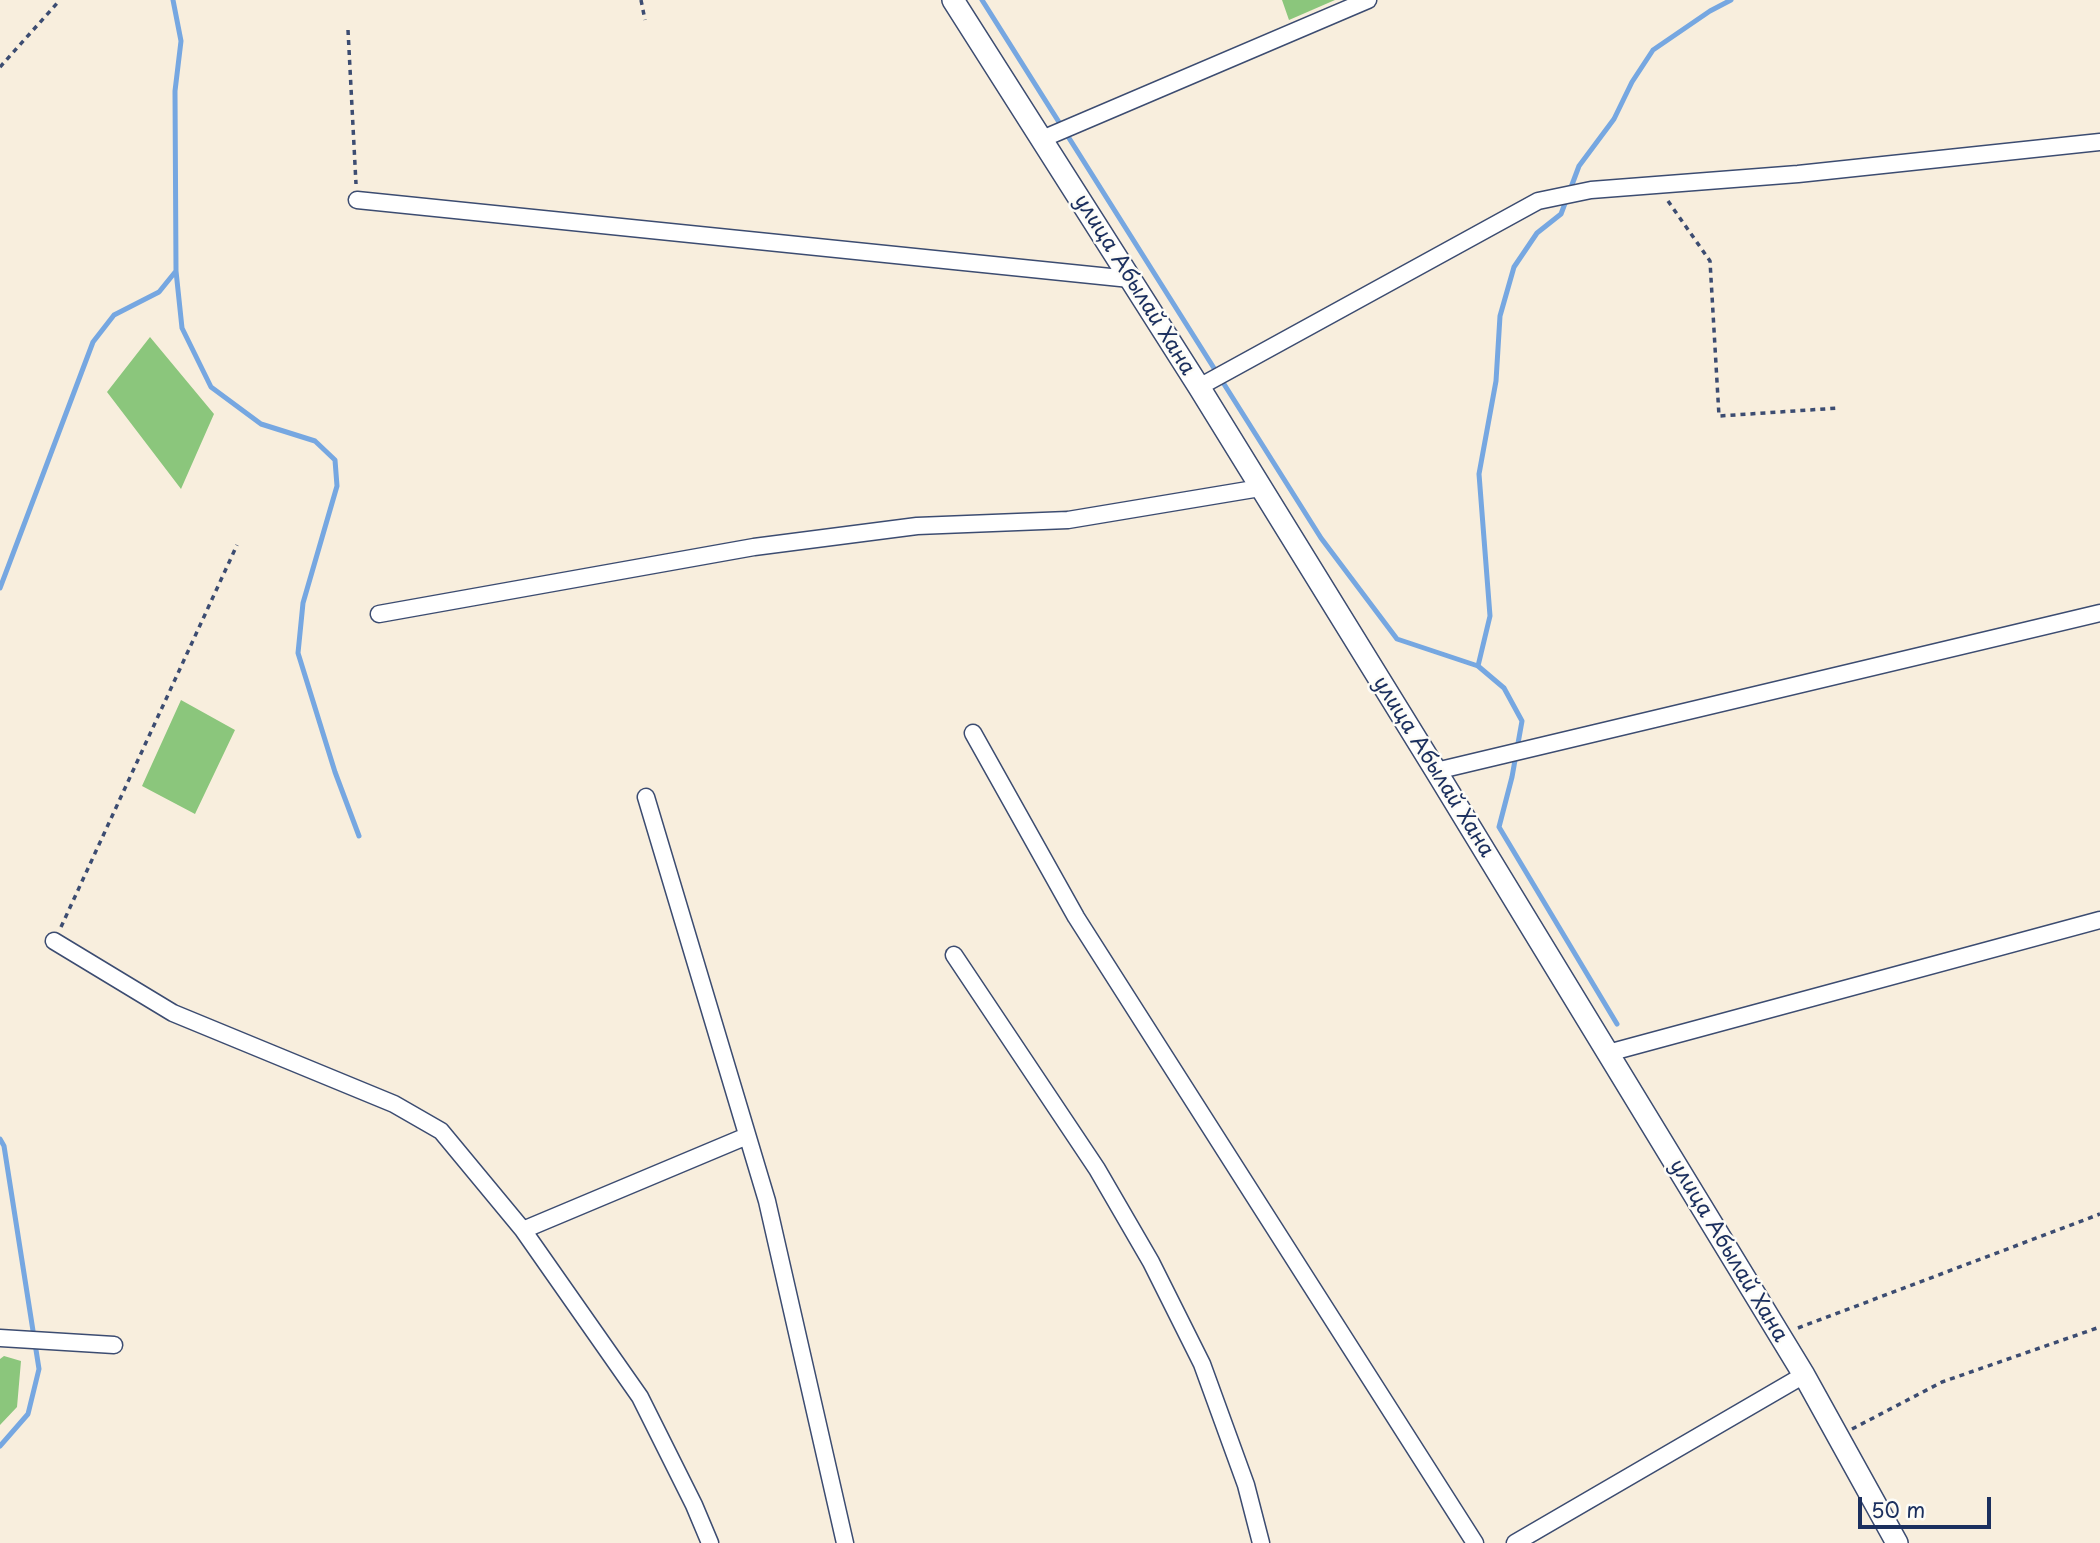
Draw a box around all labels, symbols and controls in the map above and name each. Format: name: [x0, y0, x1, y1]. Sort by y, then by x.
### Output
street label: улица Абылай Хана: [1068, 190, 1200, 380]
street label: улица Абылай Хана: [1367, 672, 1499, 862]
street label: улица Абылай Хана: [1663, 1155, 1793, 1347]
scale bar: [1862, 1484, 1995, 1528]
text: 50 m: [1871, 1493, 1925, 1525]

